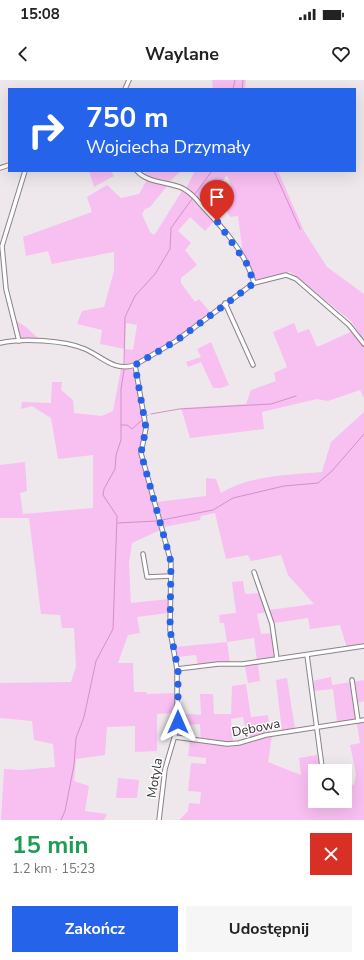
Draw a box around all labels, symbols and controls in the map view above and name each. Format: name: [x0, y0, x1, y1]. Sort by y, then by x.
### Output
text: 15:08: [20, 4, 60, 24]
text: Waylane: [145, 42, 219, 66]
icon: back: [12, 43, 34, 65]
icon: heart: [330, 43, 352, 65]
text: 750 m: [86, 99, 169, 137]
icon: right: [20, 104, 72, 156]
text: Wojciecha Drzymały: [86, 135, 250, 159]
pin: [200, 180, 234, 221]
icon: arrive: [206, 186, 228, 208]
position arrow: [157, 701, 199, 743]
street label: Dębowa: [230, 714, 282, 742]
street label: Motyla: [143, 757, 167, 799]
map controls: [308, 764, 352, 808]
button: search: [308, 764, 352, 808]
text: 15 min: [12, 829, 89, 861]
button: close: [310, 833, 352, 875]
text: 1.2 km · 15:23: [12, 860, 95, 878]
button: Zakończ: [12, 906, 178, 952]
button: Udostępnij: [186, 906, 352, 952]

